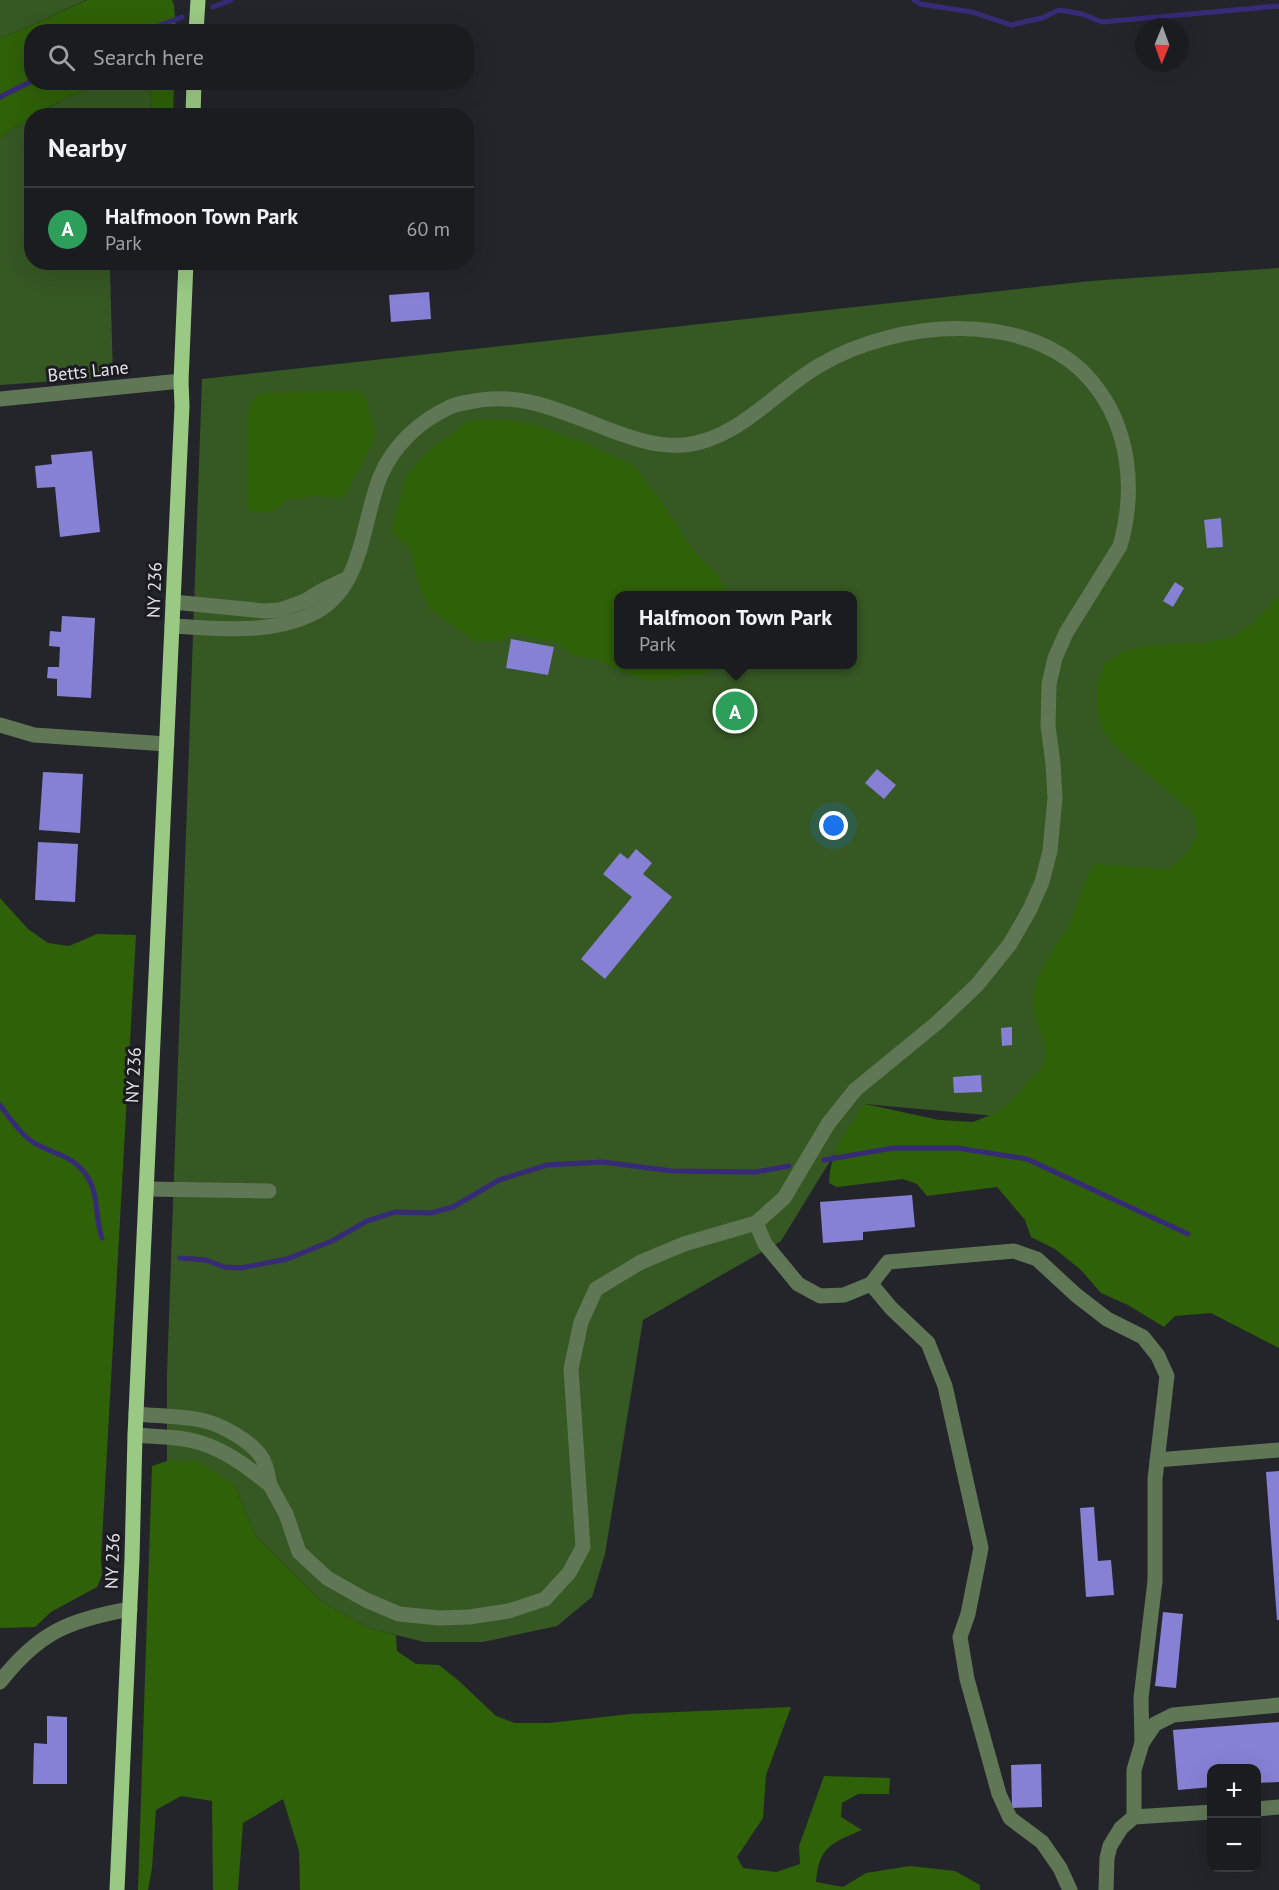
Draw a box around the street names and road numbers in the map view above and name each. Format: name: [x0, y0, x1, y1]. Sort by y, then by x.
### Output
street label: Betts Lane: [46, 355, 130, 387]
street label: NY 236: [142, 562, 166, 618]
street label: NY 236: [120, 1046, 146, 1104]
street label: NY 236: [100, 1533, 124, 1589]

